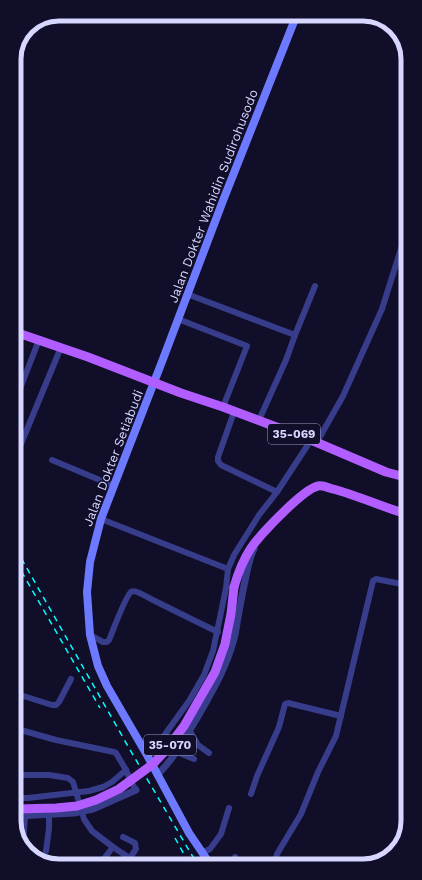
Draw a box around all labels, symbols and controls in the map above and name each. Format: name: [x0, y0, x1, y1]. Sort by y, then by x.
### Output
street label: Jalan Dokter Wahidin Sudirohusodo: [165, 87, 261, 305]
street label: Jalan Dokter Setiabudi: [80, 388, 146, 528]
road number: 35-069: [268, 424, 320, 444]
road number: 35-070: [144, 735, 196, 755]

